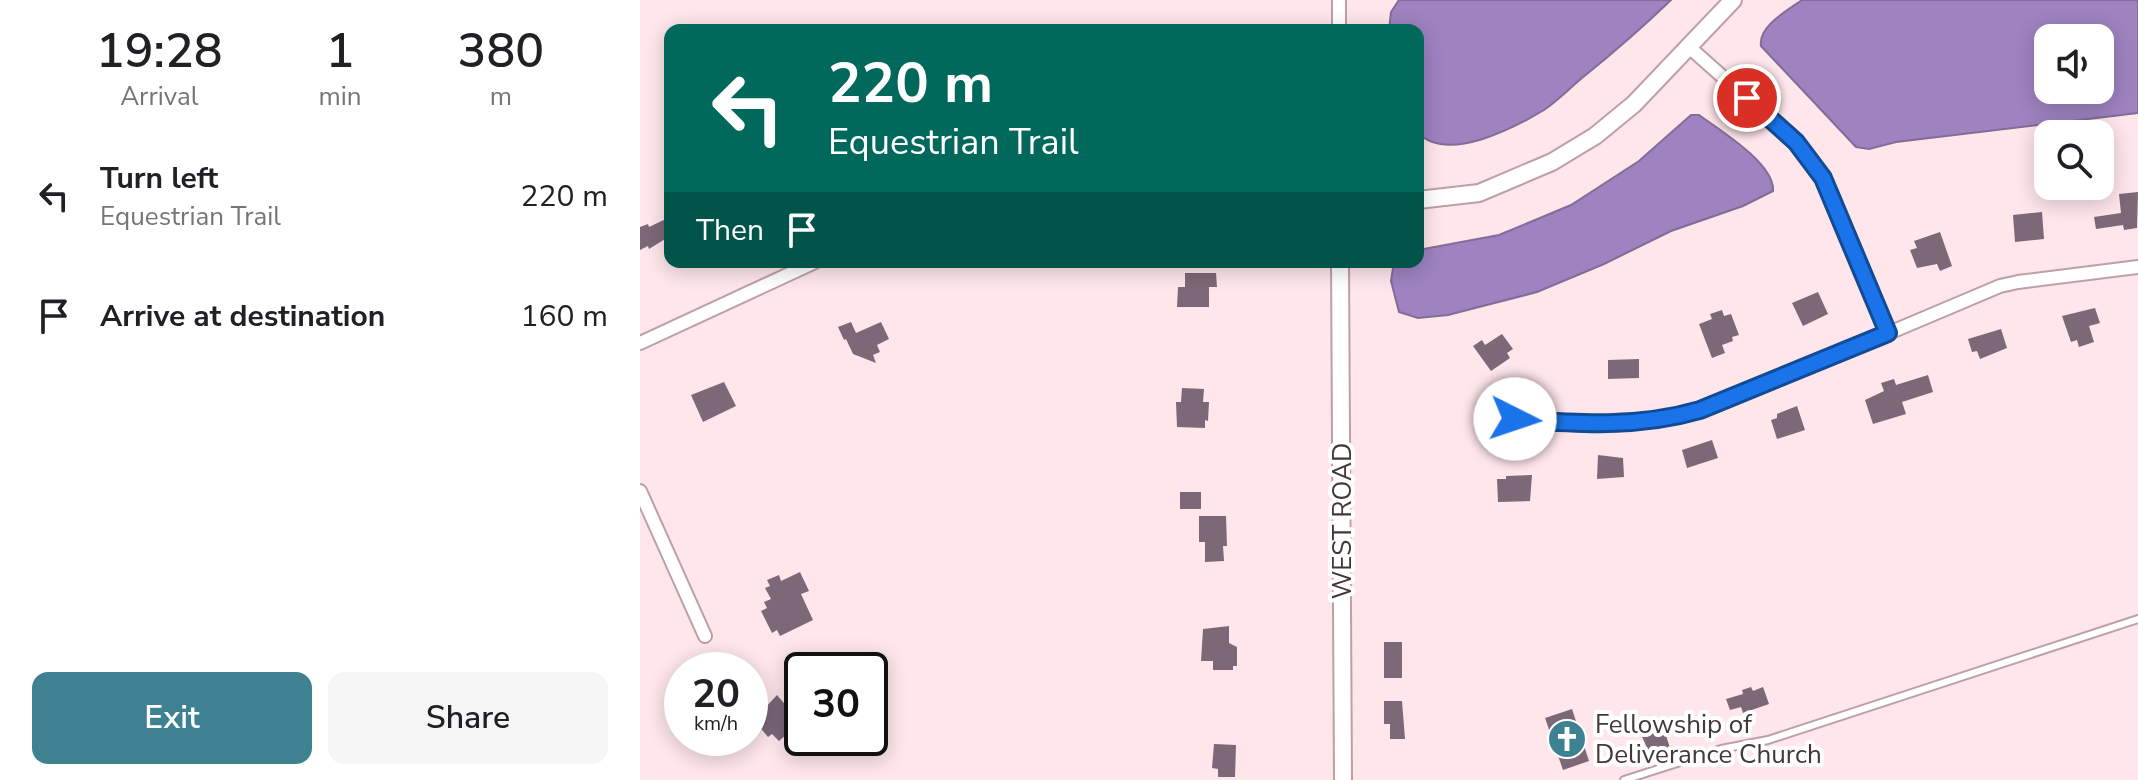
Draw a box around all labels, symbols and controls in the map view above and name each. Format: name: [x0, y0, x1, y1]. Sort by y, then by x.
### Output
text: 19:28: [96, 18, 223, 84]
text: 1: [326, 18, 354, 84]
text: 380: [458, 18, 544, 84]
map controls: [2034, 24, 2114, 200]
button: sound: [2034, 24, 2114, 104]
text: 220 m: [828, 45, 993, 122]
icon: left: [696, 56, 800, 160]
pin: [1713, 64, 1781, 132]
icon: arrive: [1725, 76, 1769, 120]
text: Arrival: [120, 79, 198, 114]
text: min: [319, 79, 362, 114]
text: m: [490, 79, 512, 114]
text: Equestrian Trail: [828, 118, 1079, 167]
button: search: [2034, 120, 2114, 200]
text: Turn left: [100, 158, 218, 199]
icon: left: [32, 174, 76, 218]
text: 220 m: [521, 176, 608, 217]
text: Equestrian Trail: [100, 199, 281, 234]
icon: arrive: [780, 208, 824, 252]
text: Then: [696, 210, 764, 251]
icon: arrive: [32, 294, 76, 338]
text: Arrive at destination: [100, 296, 385, 337]
text: 160 m: [521, 296, 608, 337]
position arrow: [1473, 377, 1557, 461]
street label: WEST ROAD: [1325, 443, 1360, 599]
speed limit sign: 30: [784, 652, 888, 756]
text: 20: [692, 667, 740, 721]
button: Exit: [32, 672, 312, 764]
button: Share: [328, 672, 608, 764]
place label: Fellowship of Deliverance Church: [1595, 707, 1822, 772]
text: km/h: [694, 710, 738, 737]
church icon: Fellowship of Deliverance Church: [1546, 718, 1588, 760]

